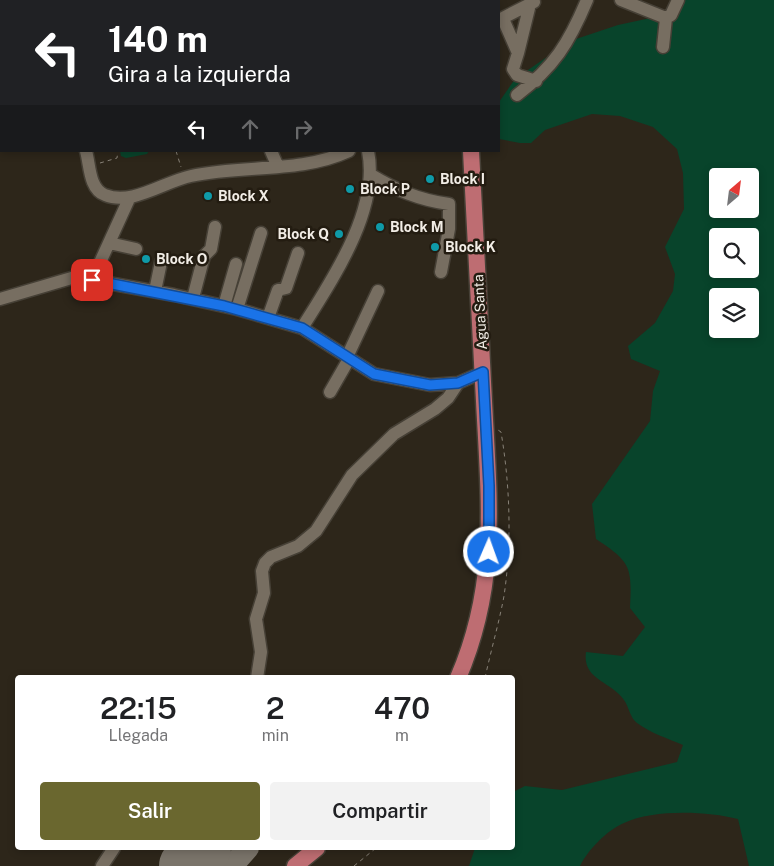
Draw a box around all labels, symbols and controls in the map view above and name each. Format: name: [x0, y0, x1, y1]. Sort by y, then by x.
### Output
text: 140 m: [108, 19, 208, 60]
icon: left: [25, 20, 90, 85]
text: Gira a la izquierda: [108, 61, 291, 87]
icon: left: [183, 115, 211, 143]
icon: ahead: [236, 115, 264, 143]
icon: right: [289, 115, 317, 143]
north arrow: [709, 168, 759, 218]
map controls: [709, 168, 759, 338]
place label: Block I: [440, 171, 485, 187]
marker: Block I: [424, 173, 436, 185]
place label: Block P: [360, 181, 410, 197]
marker: Block P: [344, 183, 356, 195]
place label: Block X: [218, 188, 269, 204]
marker: Block X: [202, 190, 214, 202]
place label: Block M: [390, 219, 444, 235]
marker: Block M: [374, 221, 386, 233]
place label: Block Q: [277, 226, 329, 242]
marker: Block Q: [333, 228, 345, 240]
button: search: [709, 228, 759, 278]
place label: Block K: [445, 239, 496, 255]
marker: Block K: [429, 241, 441, 253]
place label: Block O: [156, 251, 207, 267]
marker: Block O: [140, 253, 152, 265]
pin: [71, 259, 113, 301]
icon: arrive: [78, 266, 106, 294]
street label: Agua Santa: [470, 274, 490, 350]
button: layers: [709, 288, 759, 338]
position arrow: [462, 525, 514, 577]
text: 22:15: [100, 690, 177, 726]
text: 2: [266, 690, 285, 726]
text: 470: [374, 690, 430, 726]
text: Llegada: [109, 726, 168, 745]
text: min: [262, 726, 289, 745]
text: m: [395, 726, 409, 745]
button: Salir: [40, 782, 260, 840]
button: Compartir: [270, 782, 490, 840]

